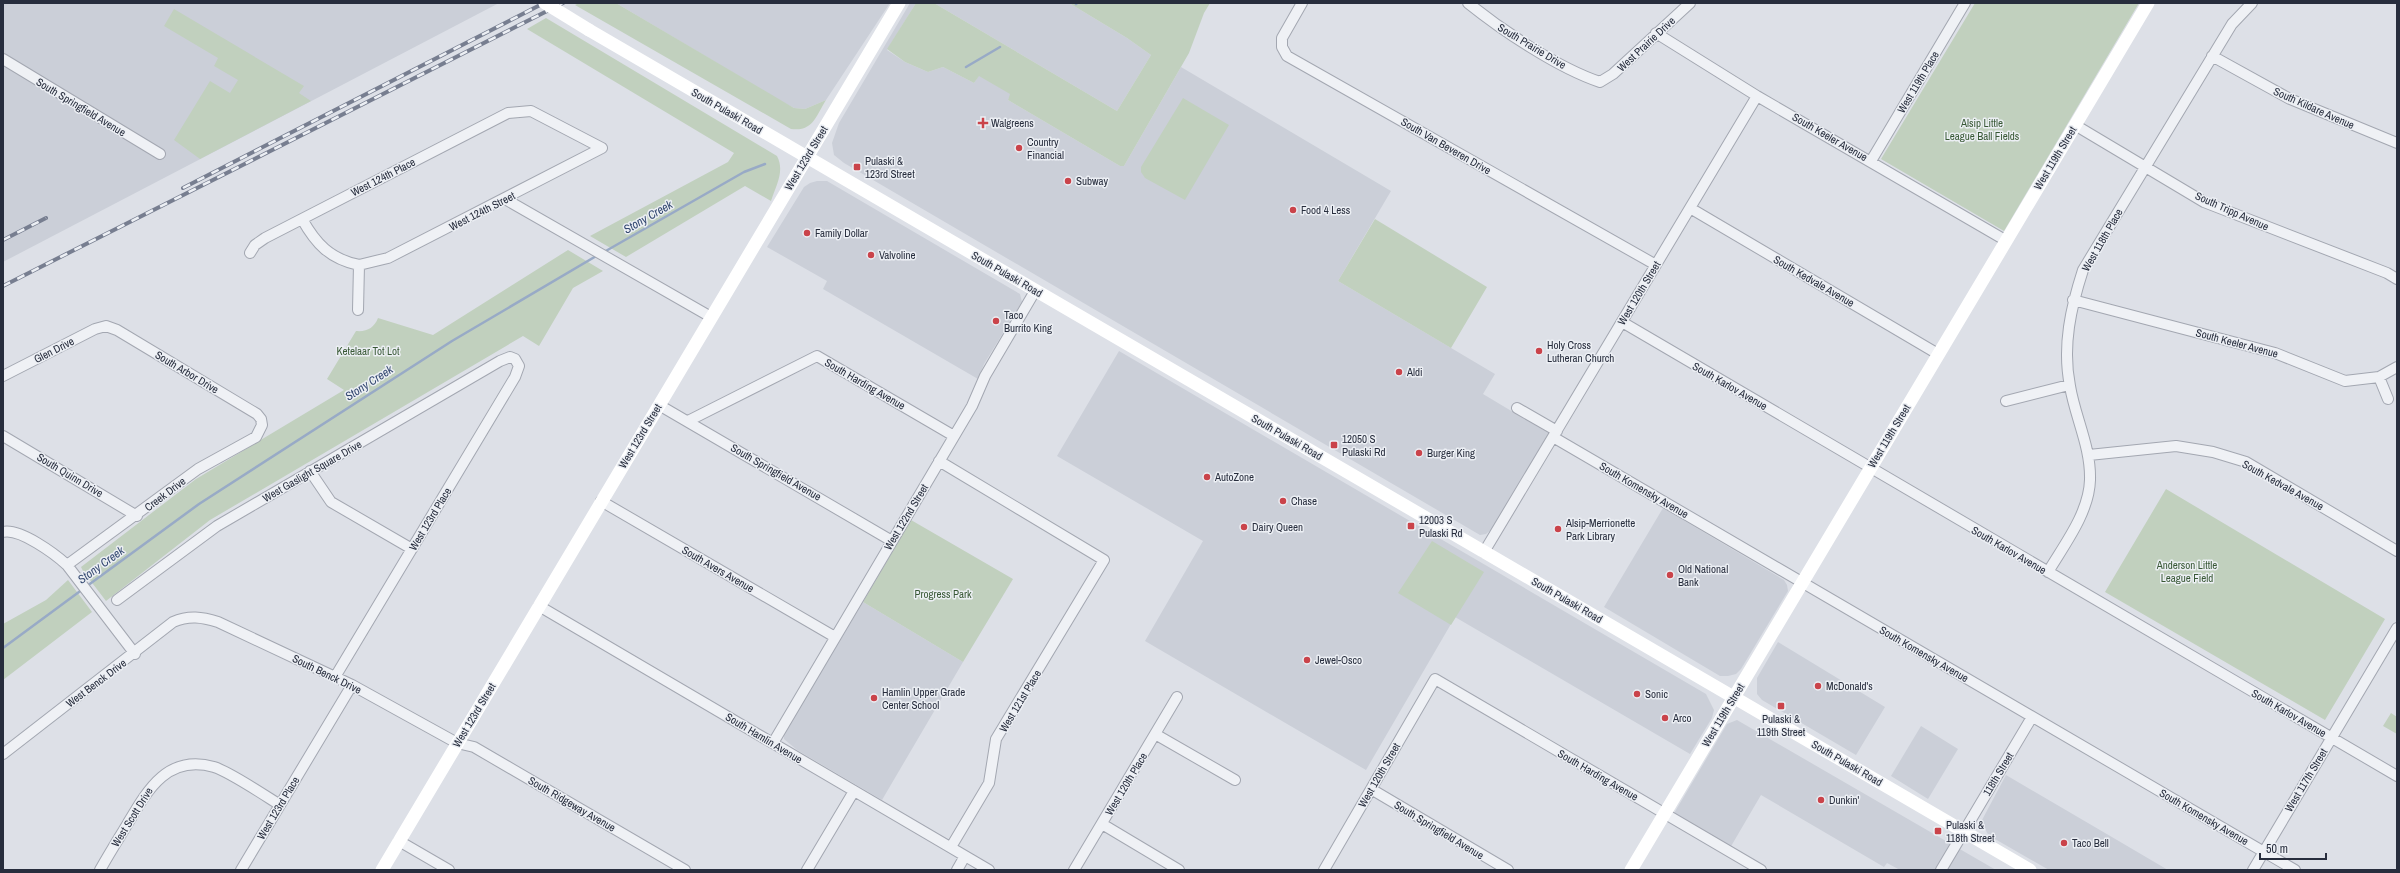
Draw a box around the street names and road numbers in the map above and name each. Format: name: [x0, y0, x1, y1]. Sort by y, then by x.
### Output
street label: West Prairie Drive: [1614, 14, 1678, 74]
street label: South Prairie Drive: [1495, 20, 1569, 72]
street label: West 119th Place: [1894, 48, 1942, 116]
street label: South Springfield Avenue: [34, 75, 128, 139]
street label: South Kildare Avenue: [2271, 84, 2357, 132]
street label: South Pulaski Road: [689, 85, 765, 137]
street label: South Keeler Avenue: [1790, 110, 1870, 164]
street label: South Van Beveren Drive: [1398, 115, 1494, 177]
street label: West 123rd Street: [781, 123, 831, 193]
street label: West 119th Street: [2031, 123, 2080, 192]
street label: West 124th Place: [348, 155, 418, 199]
street label: West 124th Street: [447, 188, 518, 234]
street label: South Tripp Avenue: [2193, 189, 2271, 233]
street label: West 118th Place: [2078, 206, 2126, 274]
street label: South Pulaski Road: [969, 248, 1045, 300]
street label: South Kedvale Avenue: [1771, 252, 1857, 310]
street label: West 120th Street: [1614, 258, 1664, 327]
street label: South Keeler Avenue: [2194, 325, 2280, 361]
street label: Glen Drive: [32, 334, 76, 366]
street label: South Arbor Drive: [153, 348, 221, 396]
street label: South Harding Avenue: [822, 355, 908, 413]
street label: South Karlov Avenue: [1690, 359, 1770, 413]
street label: West 123rd Street: [615, 401, 665, 471]
street label: West 119th Street: [1865, 401, 1914, 470]
street label: South Pulaski Road: [1249, 411, 1325, 463]
street label: West Gaslight Square Drive: [260, 437, 364, 505]
street label: South Springfield Avenue: [728, 440, 824, 504]
street label: South Quinn Drive: [34, 450, 106, 500]
street label: South Kedvale Avenue: [2240, 457, 2326, 513]
street label: South Komensky Avenue: [1597, 459, 1691, 521]
street label: Creek Drive: [142, 474, 188, 514]
street label: West 122nd Street: [881, 481, 931, 553]
street label: West 123rd Place: [406, 485, 454, 553]
street label: South Karlov Avenue: [1969, 523, 2049, 577]
street label: South Avers Avenue: [679, 543, 757, 595]
street label: South Pulaski Road: [1529, 574, 1605, 626]
street label: South Komensky Avenue: [1877, 623, 1971, 685]
street label: South Benck Drive: [290, 651, 364, 697]
street label: West Benck Drive: [63, 656, 129, 710]
street label: West 121st Place: [996, 667, 1044, 735]
street label: West 123rd Street: [449, 680, 499, 750]
street label: West 119th Street: [1699, 680, 1748, 749]
street label: South Karlov Avenue: [2249, 686, 2329, 740]
street label: South Hamlin Avenue: [723, 710, 805, 766]
street label: South Pulaski Road: [1809, 737, 1885, 789]
street label: West 120th Street: [1355, 740, 1403, 810]
street label: West 117th Street: [2282, 745, 2331, 814]
street label: South Harding Avenue: [1555, 746, 1641, 804]
street label: 118th Street: [1980, 749, 2017, 798]
street label: West 120th Place: [1102, 750, 1150, 818]
street label: South Ridgeway Avenue: [526, 773, 618, 835]
street label: West 123rd Place: [254, 774, 302, 842]
street label: West Scott Drive: [108, 785, 156, 849]
street label: South Komensky Avenue: [2157, 786, 2251, 848]
street label: South Springfield Avenue: [1392, 798, 1486, 862]

